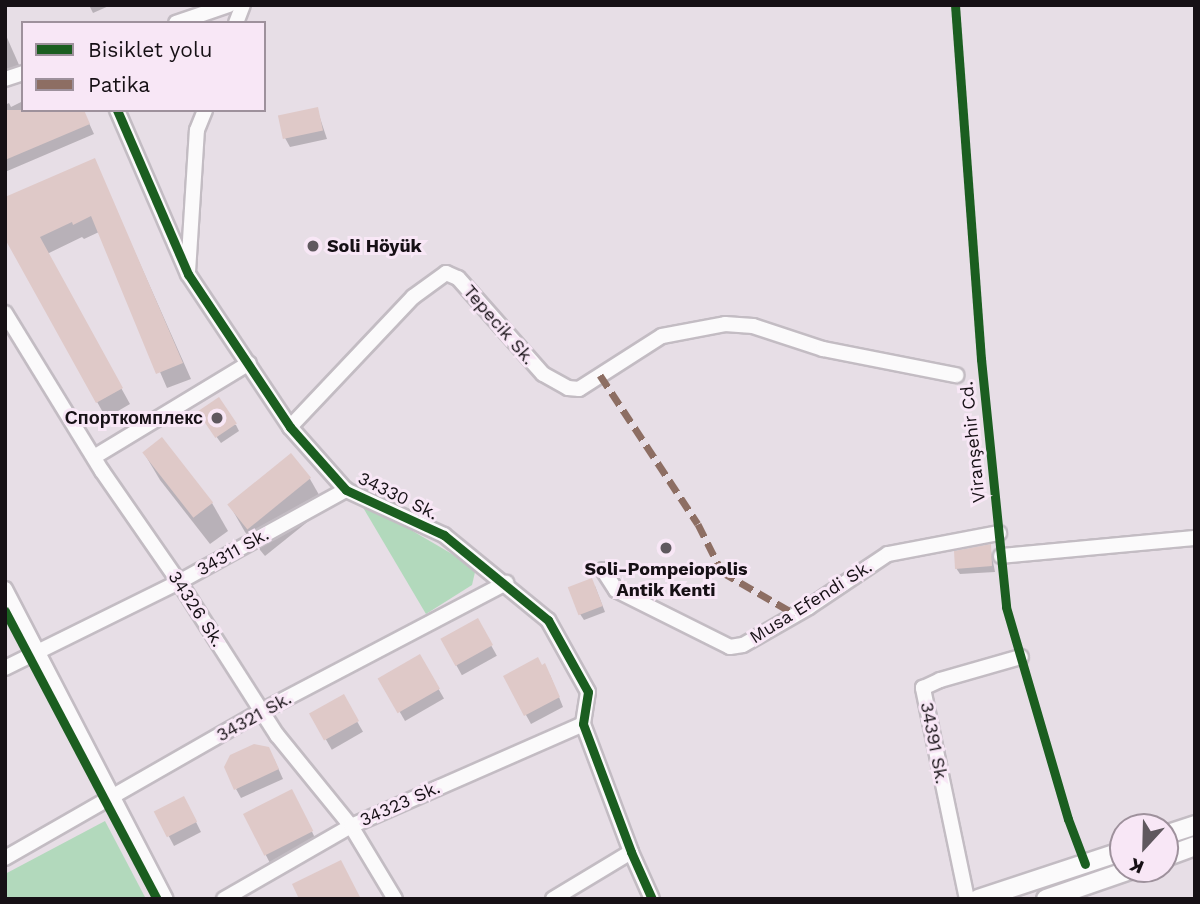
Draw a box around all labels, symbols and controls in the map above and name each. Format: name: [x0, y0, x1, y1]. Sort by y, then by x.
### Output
legend: [21, 21, 266, 112]
text: Bisiklet yolu: [88, 37, 212, 62]
text: Patika: [88, 72, 150, 97]
place label: Soli Höyük: [327, 235, 422, 257]
marker: Soli Höyük: [305, 238, 321, 254]
street label: Tepecik Sk.: [458, 281, 540, 369]
street label: Viranşehir Cd.: [956, 380, 990, 504]
place label: Спорткомплекс: [65, 407, 203, 429]
marker: Спорткомплекс: [209, 410, 225, 426]
street label: 34330 Sk.: [354, 467, 442, 525]
street label: 34311 Sk.: [193, 523, 273, 581]
marker: Soli-Pompeiopolis Antik Kenti: [658, 540, 674, 556]
street label: Musa Efendi Sk.: [746, 556, 876, 648]
place label: Soli-Pompeiopolis Antik Kenti: [585, 559, 747, 602]
street label: 34326 Sk.: [163, 567, 229, 651]
street label: 34321 Sk.: [213, 688, 295, 746]
street label: 34391 Sk.: [916, 700, 952, 786]
street label: 34323 Sk.: [356, 777, 444, 831]
north arrow: [1109, 813, 1179, 883]
text: K: [1126, 853, 1147, 879]

